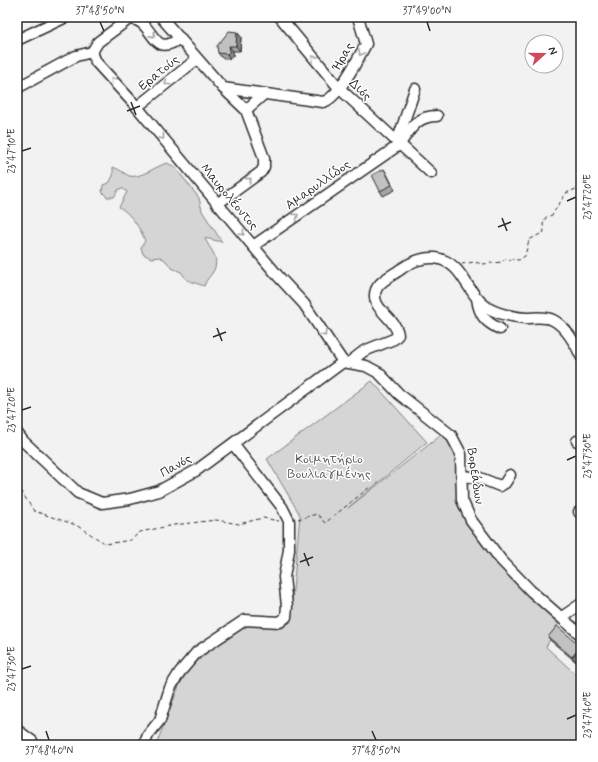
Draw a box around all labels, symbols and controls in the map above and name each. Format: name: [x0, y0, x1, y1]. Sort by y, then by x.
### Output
text: 37°48'50"N: [76, 4, 125, 18]
text: 37°49'00"N: [403, 4, 452, 18]
one-way arrow: [148, 31, 155, 38]
north arrow: [524, 34, 564, 74]
street label: Ήρας: [328, 39, 358, 74]
text: N: [545, 45, 560, 57]
one-way arrow: [358, 49, 365, 56]
street label: Ερατούς: [135, 51, 183, 95]
one-way arrow: [312, 55, 319, 63]
street label: Διός: [345, 75, 375, 105]
one-way arrow: [110, 77, 117, 85]
one-way arrow: [164, 78, 172, 85]
text: 23°47'10"E: [5, 128, 19, 174]
one-way arrow: [157, 132, 164, 140]
street label: Αμαρυλλίδος: [282, 156, 354, 214]
street label: Μαυρολέοντος: [196, 160, 262, 234]
text: 23°47'20"E: [581, 174, 595, 220]
one-way arrow: [244, 178, 251, 185]
one-way arrow: [292, 214, 299, 221]
one-way arrow: [238, 229, 245, 236]
one-way arrow: [319, 330, 327, 337]
text: 23°47'20"E: [5, 387, 19, 433]
text: 23°47'30"E: [581, 433, 595, 479]
street label: Βορεάδων: [463, 447, 487, 506]
street label: Πανός: [157, 450, 195, 482]
park label: Κοιμητήριο Βουλιαγμένης: [287, 451, 371, 483]
text: 23°47'30"E: [5, 646, 19, 692]
text: 23°47'40"E: [581, 692, 595, 738]
text: 37°48'40"N: [25, 744, 73, 758]
text: 37°48'50"N: [352, 744, 401, 758]

